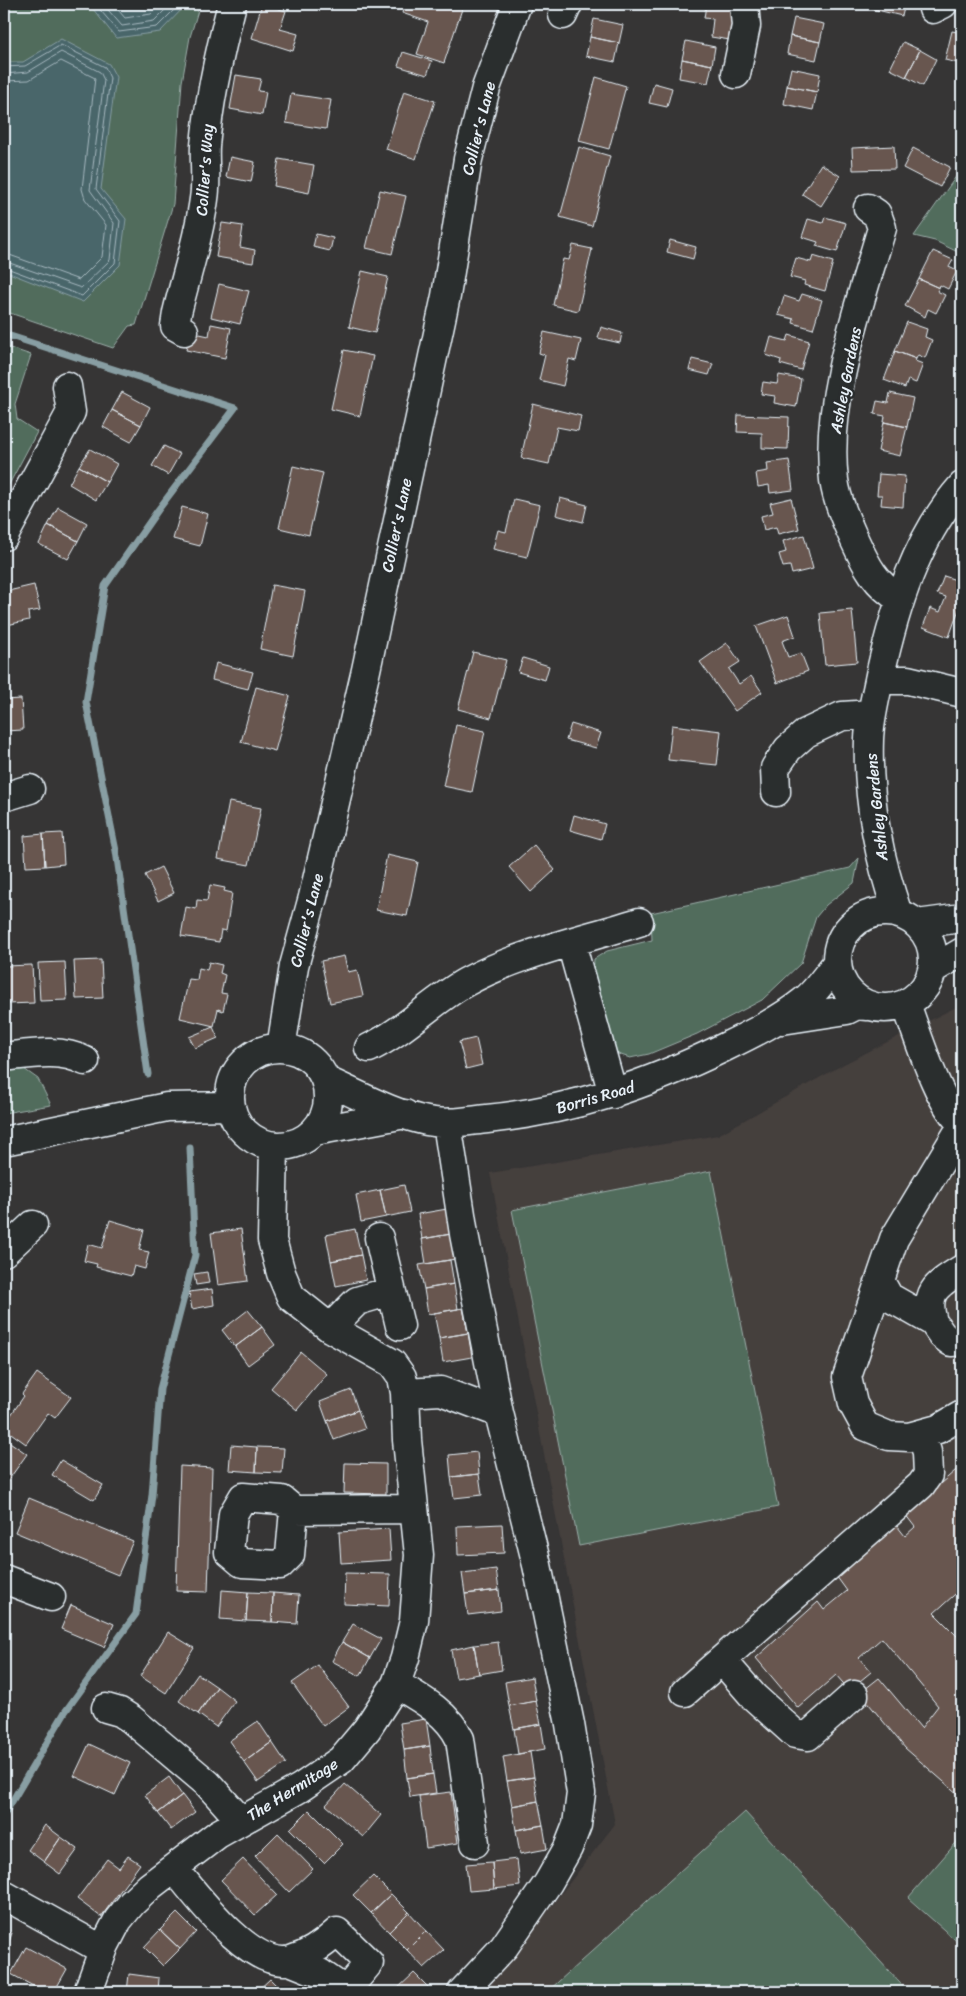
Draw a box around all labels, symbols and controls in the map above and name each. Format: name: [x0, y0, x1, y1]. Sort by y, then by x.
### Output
street label: Collier's Lane: [453, 78, 504, 178]
street label: Collier's Way: [187, 122, 222, 217]
street label: Ashley Gardens: [821, 324, 870, 437]
street label: Collier's Lane: [372, 475, 421, 575]
street label: Ashley Gardens: [856, 751, 897, 863]
street label: Collier's Lane: [281, 870, 332, 970]
street label: Borris Road: [552, 1072, 639, 1123]
street label: The Hermitage: [241, 1750, 344, 1829]

